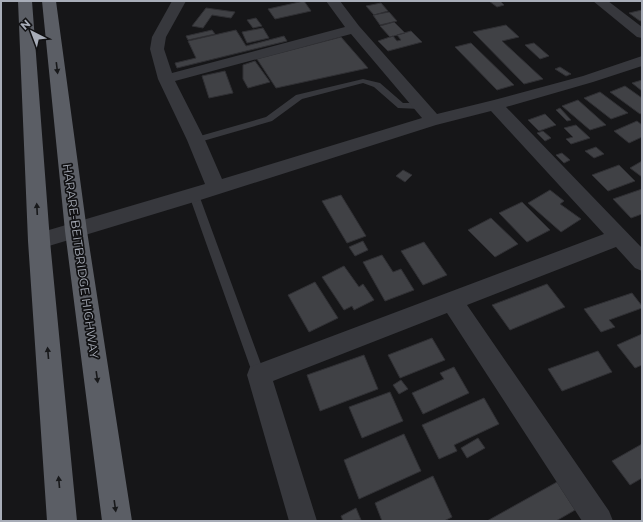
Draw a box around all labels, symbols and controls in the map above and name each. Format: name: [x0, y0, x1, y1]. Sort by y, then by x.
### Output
north arrow: [12, 12, 52, 52]
text: N: [17, 16, 33, 33]
one-way arrow: [53, 62, 60, 74]
street label: HARARE-BEITBRIDGE HIGHWAY: [60, 163, 102, 360]
one-way arrow: [34, 202, 40, 215]
one-way arrow: [45, 347, 52, 359]
one-way arrow: [94, 371, 100, 383]
one-way arrow: [56, 476, 63, 488]
one-way arrow: [112, 500, 118, 512]

